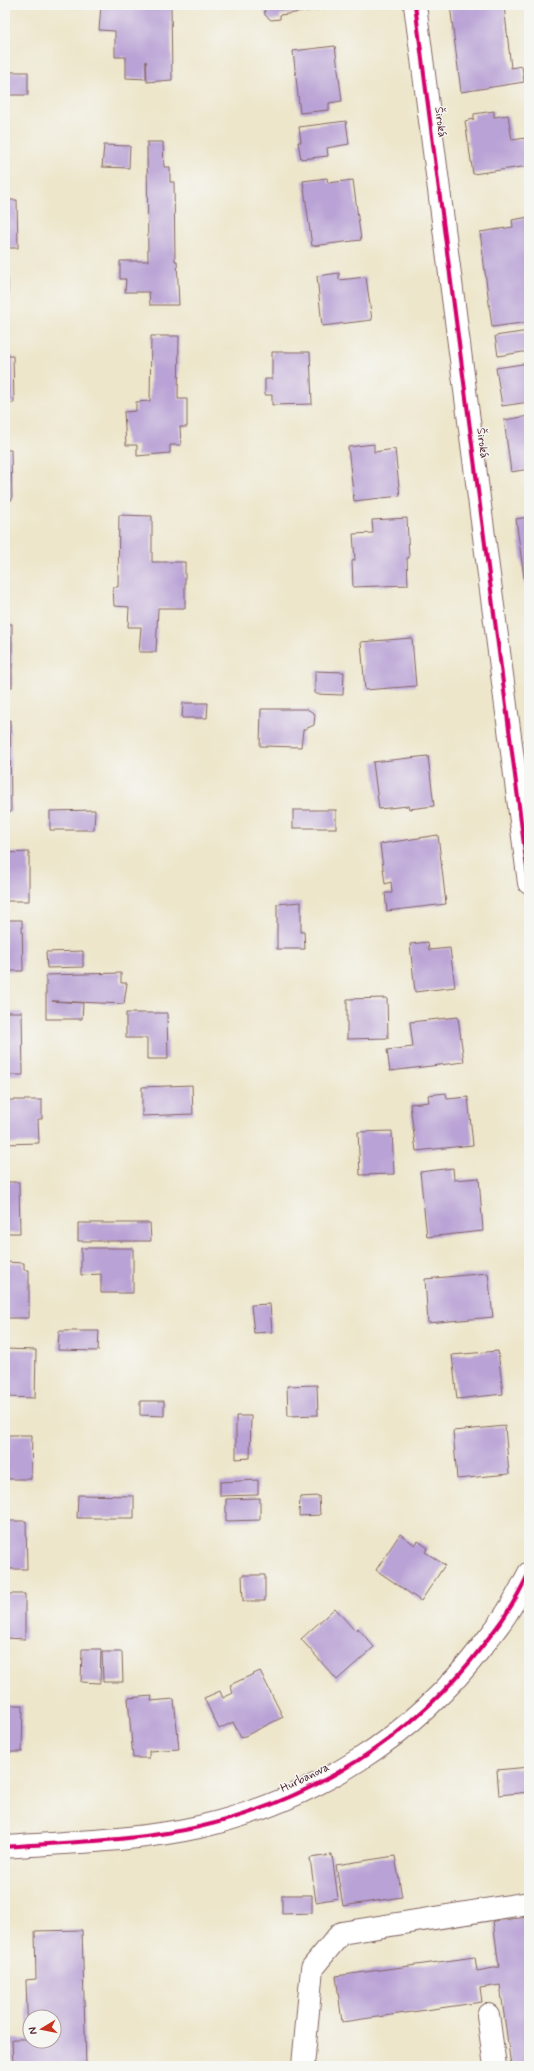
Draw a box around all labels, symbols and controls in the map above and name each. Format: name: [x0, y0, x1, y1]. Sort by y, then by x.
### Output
street label: Široká: [430, 106, 450, 139]
street label: Široká: [472, 427, 492, 460]
street label: Hurbanova: [278, 1759, 332, 1797]
north arrow: [22, 2009, 62, 2049]
text: N: [26, 2026, 41, 2035]

